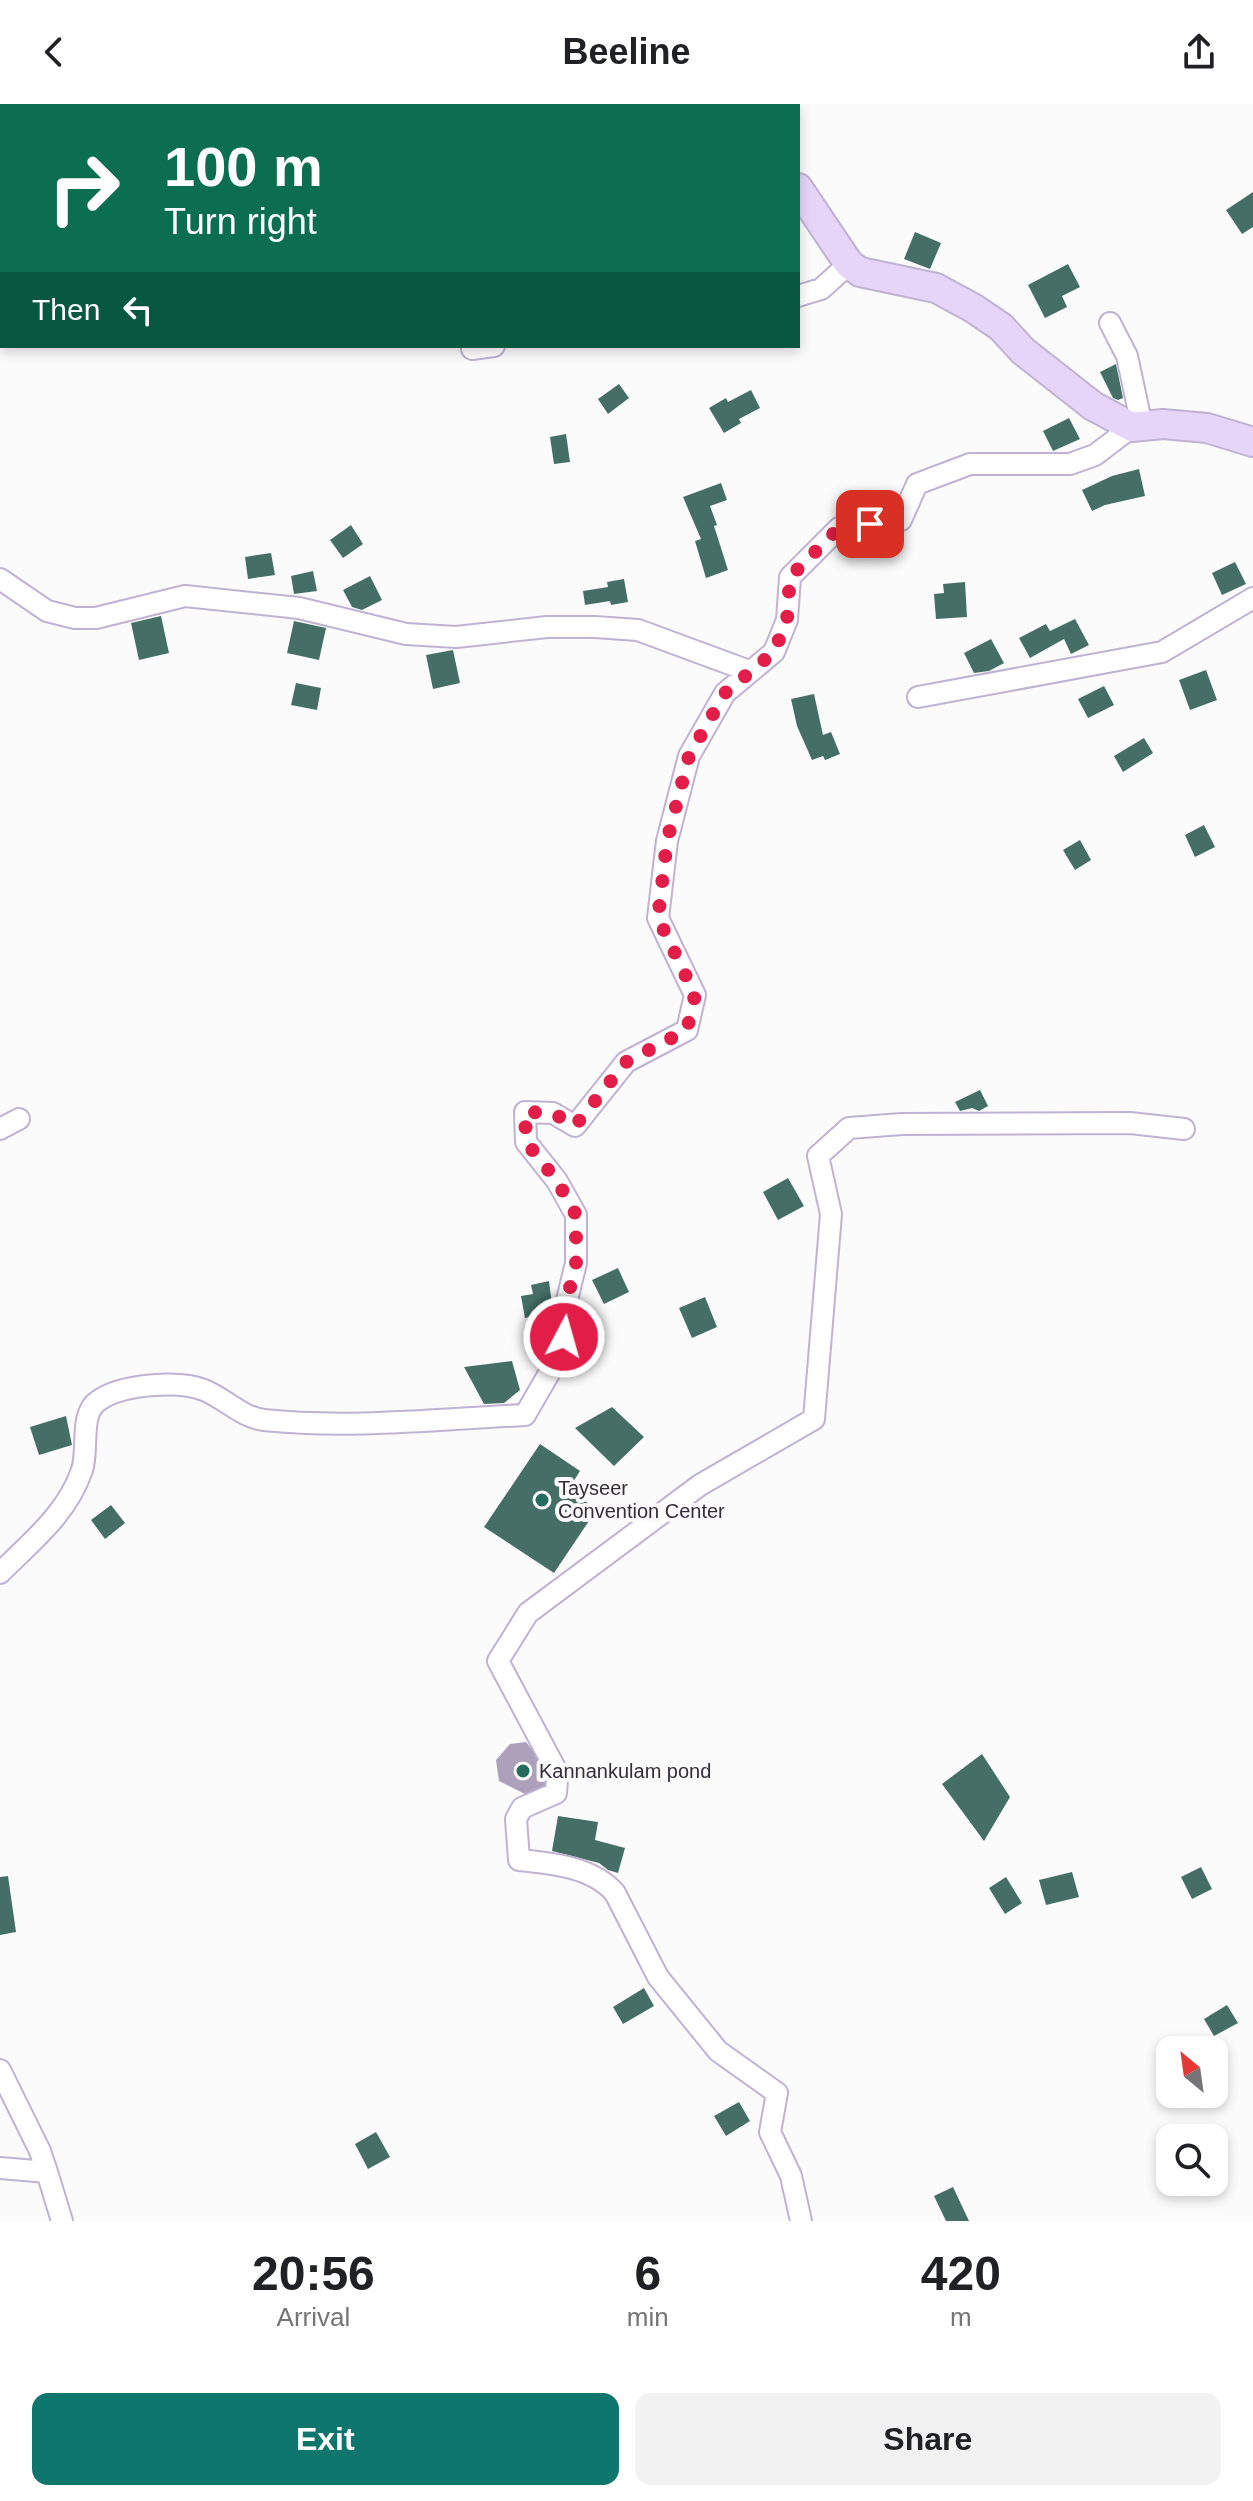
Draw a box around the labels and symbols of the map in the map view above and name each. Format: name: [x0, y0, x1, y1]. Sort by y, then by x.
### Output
pin: [836, 490, 904, 558]
position arrow: [522, 1295, 606, 1379]
place label: Tayseer Convention Center: [558, 1477, 725, 1522]
marker: Tayseer Convention Center: [533, 1491, 551, 1509]
place label: Kannankulam pond: [539, 1760, 711, 1782]
marker: Kannankulam pond: [514, 1762, 532, 1780]
north arrow: [1156, 2036, 1228, 2108]

